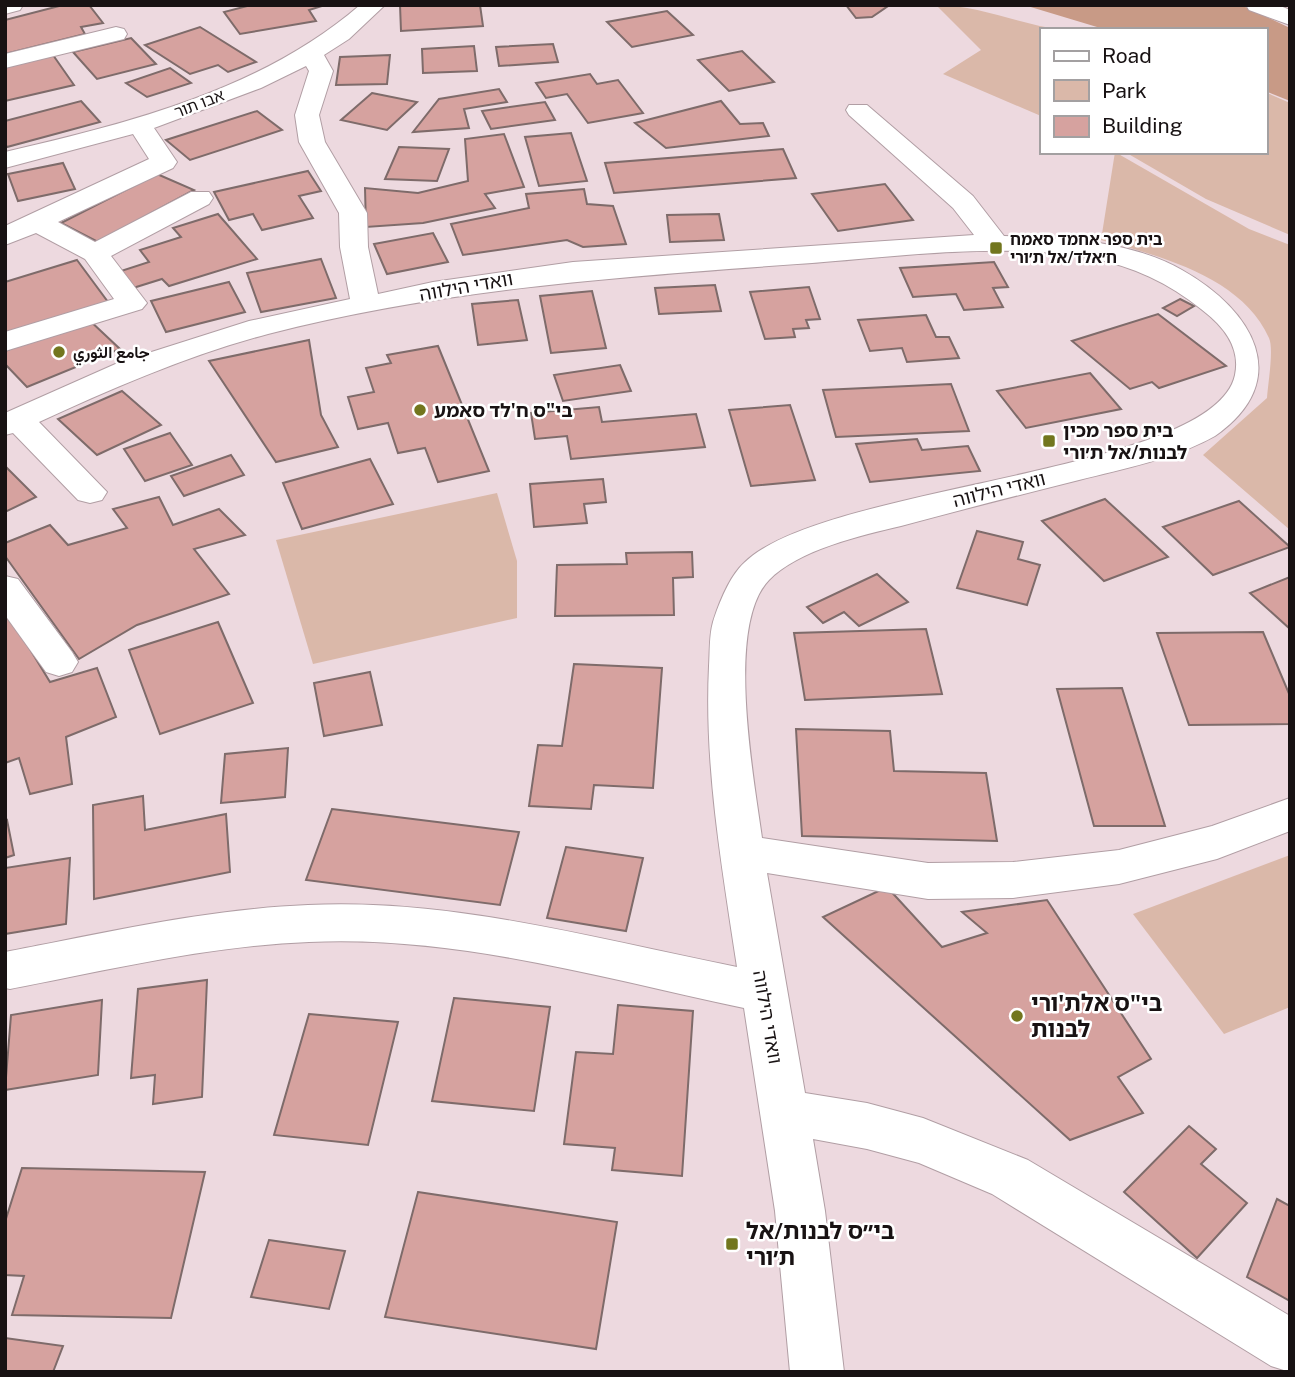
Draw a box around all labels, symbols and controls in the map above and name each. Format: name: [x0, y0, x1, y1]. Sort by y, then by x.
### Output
legend: [1040, 28, 1267, 154]
text: Road: [1102, 43, 1152, 68]
text: Park: [1102, 78, 1147, 103]
street label: אבו תור: [172, 85, 227, 122]
text: Building: [1102, 113, 1183, 138]
place label: בית ספר אחמד סאמח ח׳אלד/אל ת׳ורי: [1010, 230, 1163, 267]
marker: בית ספר אחמד סאמח ח׳אלד/אל ת׳ורי: [988, 240, 1004, 256]
street label: וואדי הילווה: [417, 267, 515, 305]
place label: جامع الثوري: [73, 343, 150, 366]
marker: جامع الثوري: [51, 344, 67, 360]
place label: בי"ס ח'לד סאמע: [434, 399, 573, 421]
marker: בי"ס ח'לד סאמע: [412, 402, 428, 418]
place label: בית ספר מכין לבנות/אל ת׳ורי: [1063, 419, 1188, 463]
marker: בית ספר מכין לבנות/אל ת׳ורי: [1041, 433, 1057, 449]
street label: וואדי הילווה: [950, 467, 1048, 511]
street label: וואדי הילווה: [749, 968, 787, 1066]
place label: בי"ס אלת'ורי לבנות: [1031, 989, 1163, 1042]
marker: בי"ס אלת'ורי לבנות: [1009, 1008, 1025, 1024]
place label: בי״ס לבנות/אל ת׳ורי: [746, 1217, 895, 1270]
marker: בי״ס לבנות/אל ת׳ורי: [724, 1236, 740, 1252]

